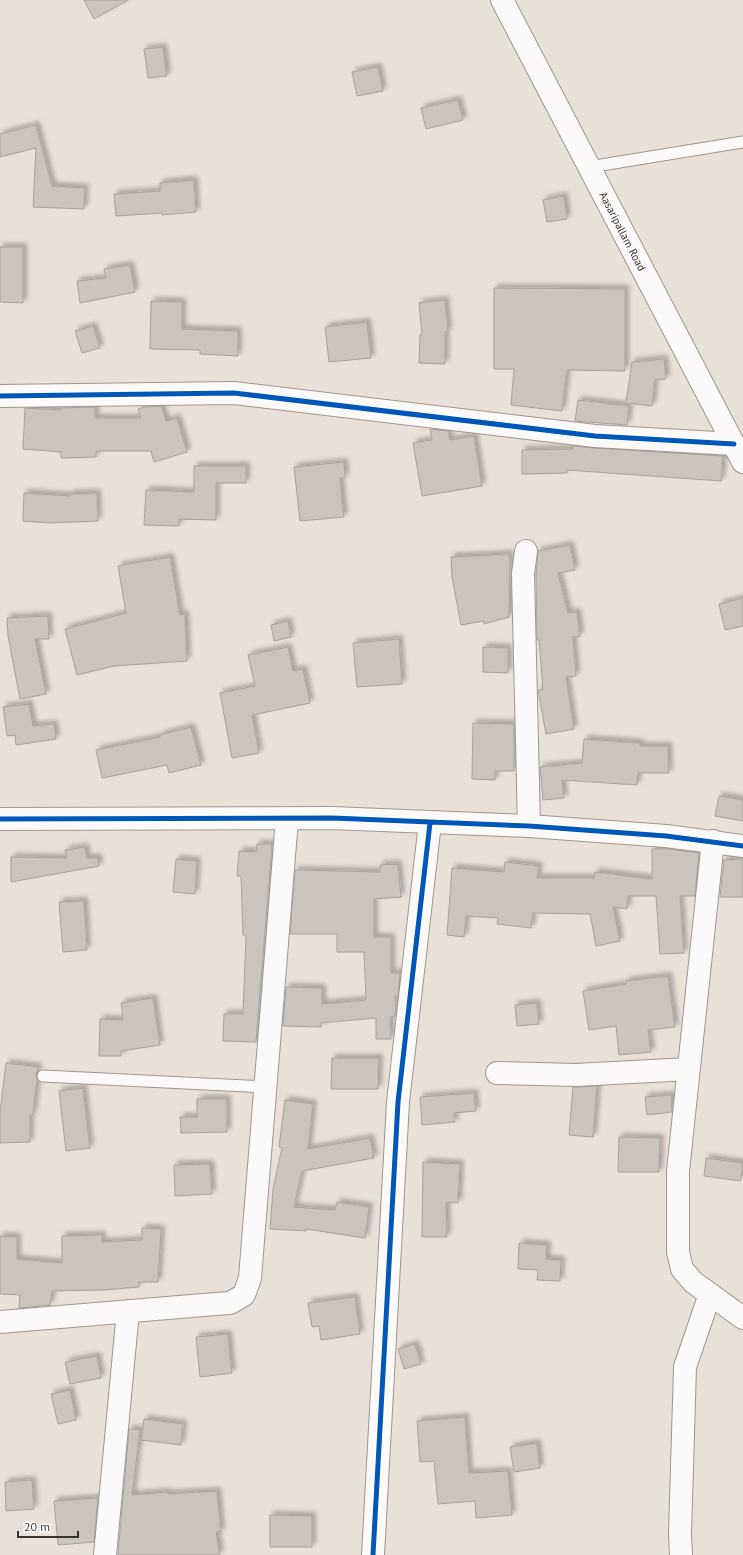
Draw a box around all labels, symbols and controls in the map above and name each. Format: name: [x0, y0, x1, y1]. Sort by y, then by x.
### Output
street label: Aasaripallam Road: [596, 189, 649, 273]
scale bar: [18, 1513, 78, 1539]
text: 20 m: [24, 1519, 50, 1534]

